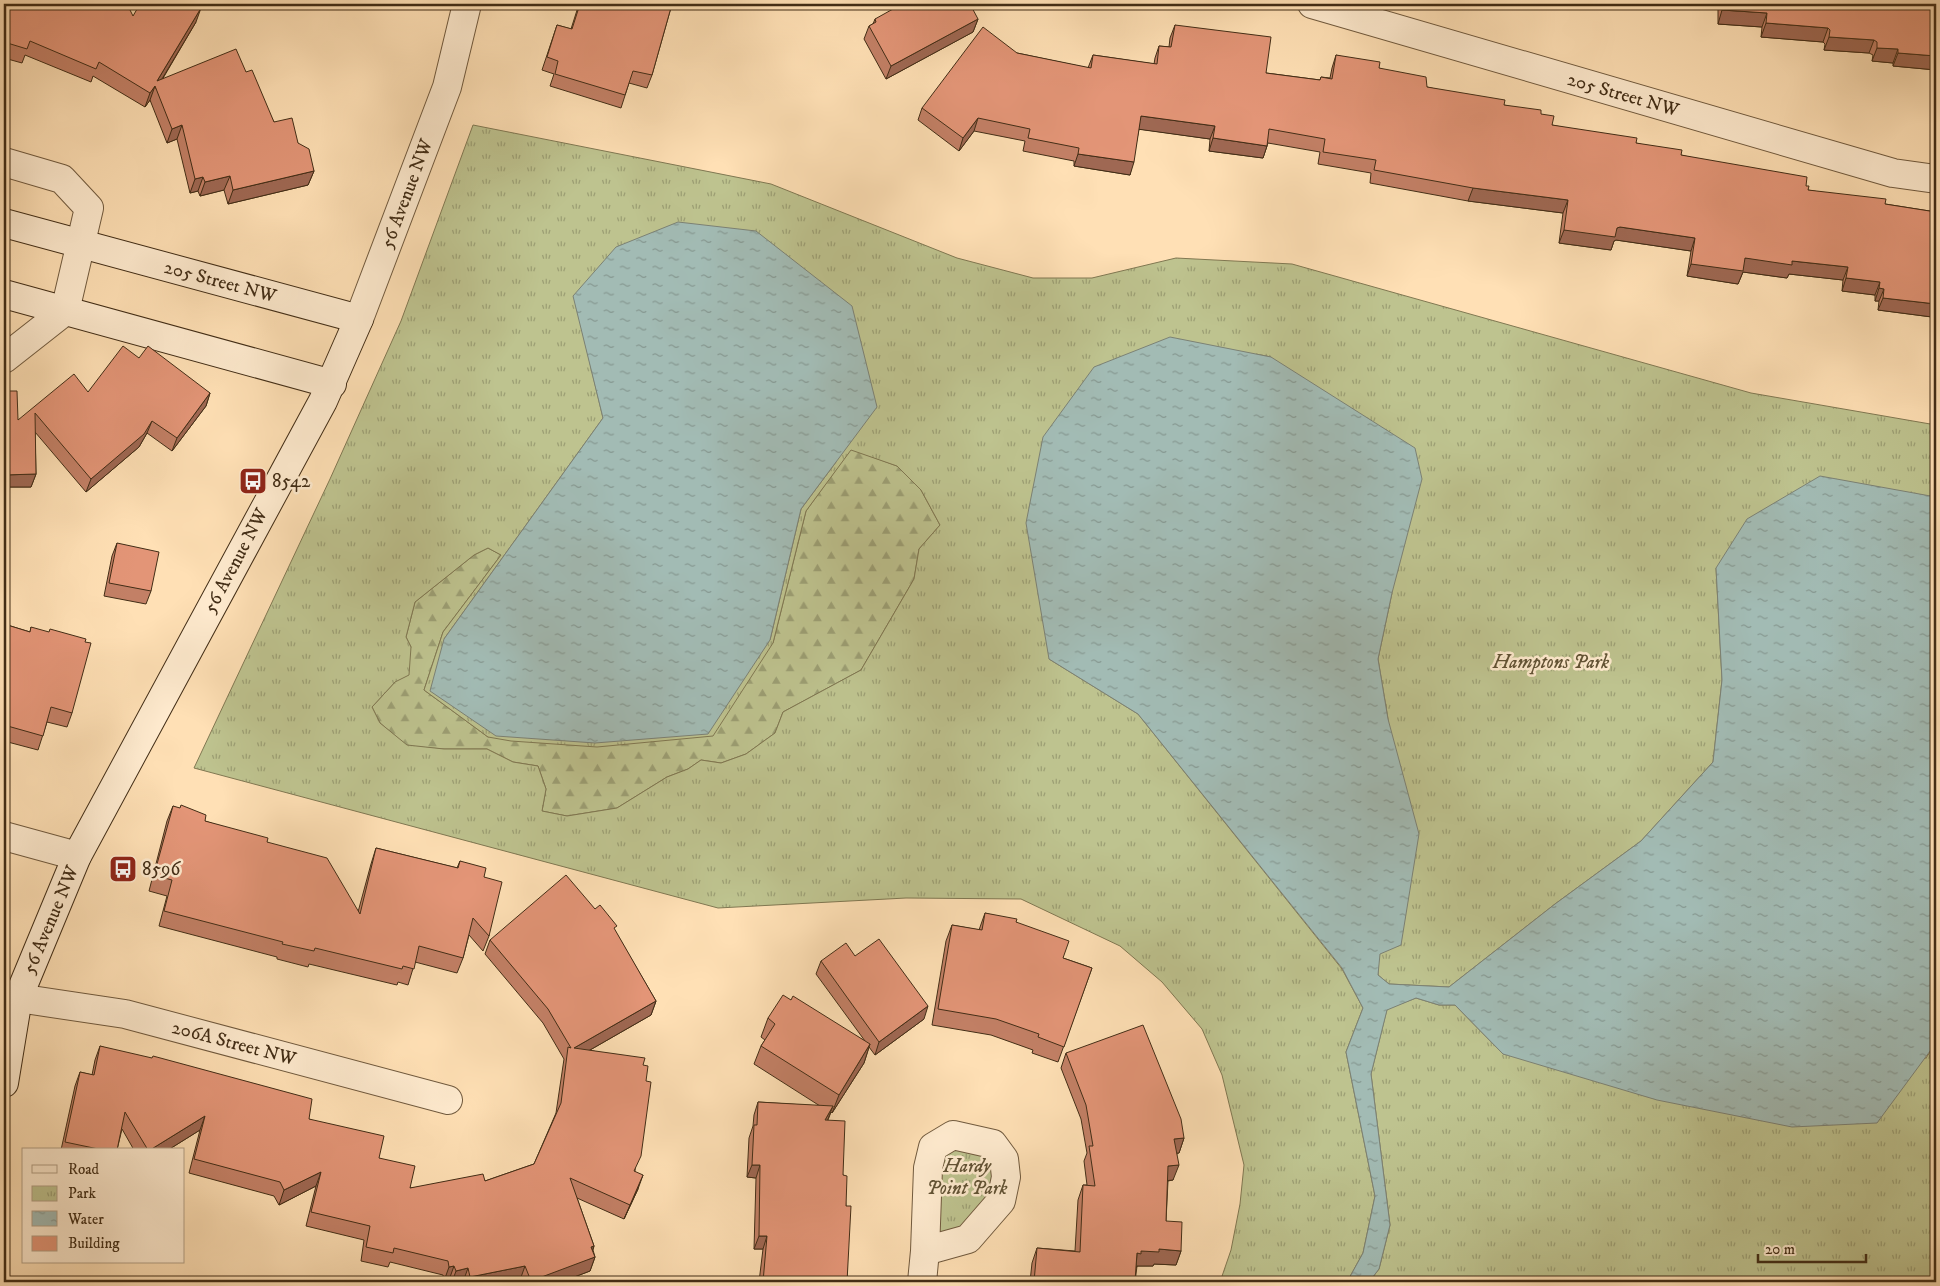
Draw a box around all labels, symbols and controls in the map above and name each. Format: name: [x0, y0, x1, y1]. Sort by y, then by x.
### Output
street label: 205 Street NW: [1565, 67, 1682, 122]
street label: 56 Avenue NW: [375, 135, 438, 252]
street label: 205 Street NW: [162, 255, 279, 308]
bus stop icon: 8542: [238, 466, 268, 496]
place label: 8542: [272, 470, 311, 493]
street label: 56 Avenue NW: [199, 504, 273, 617]
park label: Hamptons Park: [1492, 651, 1609, 675]
bus stop icon: 8596: [108, 854, 138, 884]
place label: 8596: [142, 858, 181, 881]
street label: 56 Avenue NW: [18, 862, 84, 978]
street label: 206A Street NW: [169, 1015, 299, 1071]
legend: [22, 1148, 185, 1264]
park label: Hardy Point Park: [926, 1155, 1008, 1200]
text: Road: [68, 1160, 100, 1179]
text: Park: [68, 1184, 97, 1203]
text: Water: [67, 1210, 104, 1229]
scale bar: [1758, 1231, 1865, 1263]
text: Building: [68, 1234, 120, 1253]
text: 20 m: [1765, 1240, 1795, 1259]

